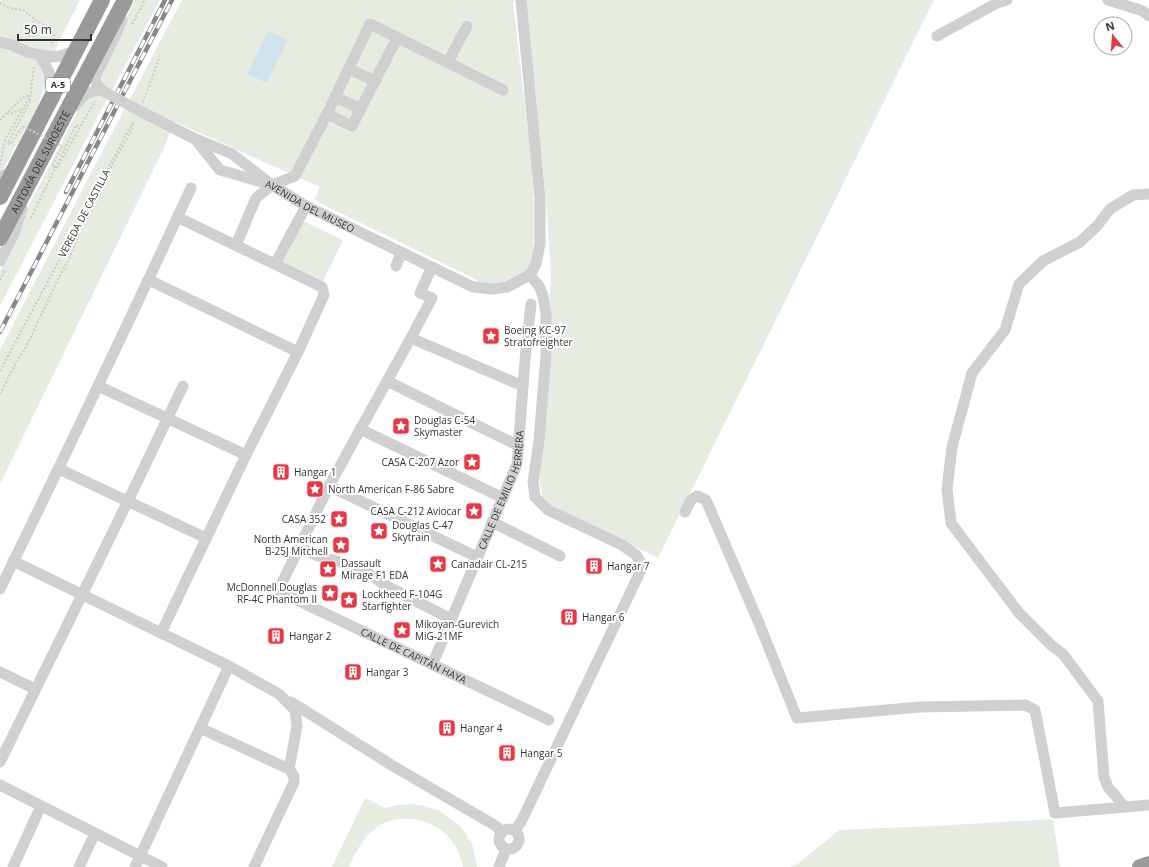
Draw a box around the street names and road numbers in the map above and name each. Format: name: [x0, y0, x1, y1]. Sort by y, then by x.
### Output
road number: A-5: [46, 78, 70, 92]
street label: AUTOVÍA DEL SUROESTE: [7, 108, 73, 216]
street label: VEREDA DE CASTILLA: [55, 166, 114, 260]
street label: AVENIDA DEL MUSEO: [264, 176, 357, 236]
street label: CALLE DE EMILIO HERRERA: [475, 429, 527, 552]
street label: CALLE DE CAPITÁN HAYA: [358, 624, 470, 687]

